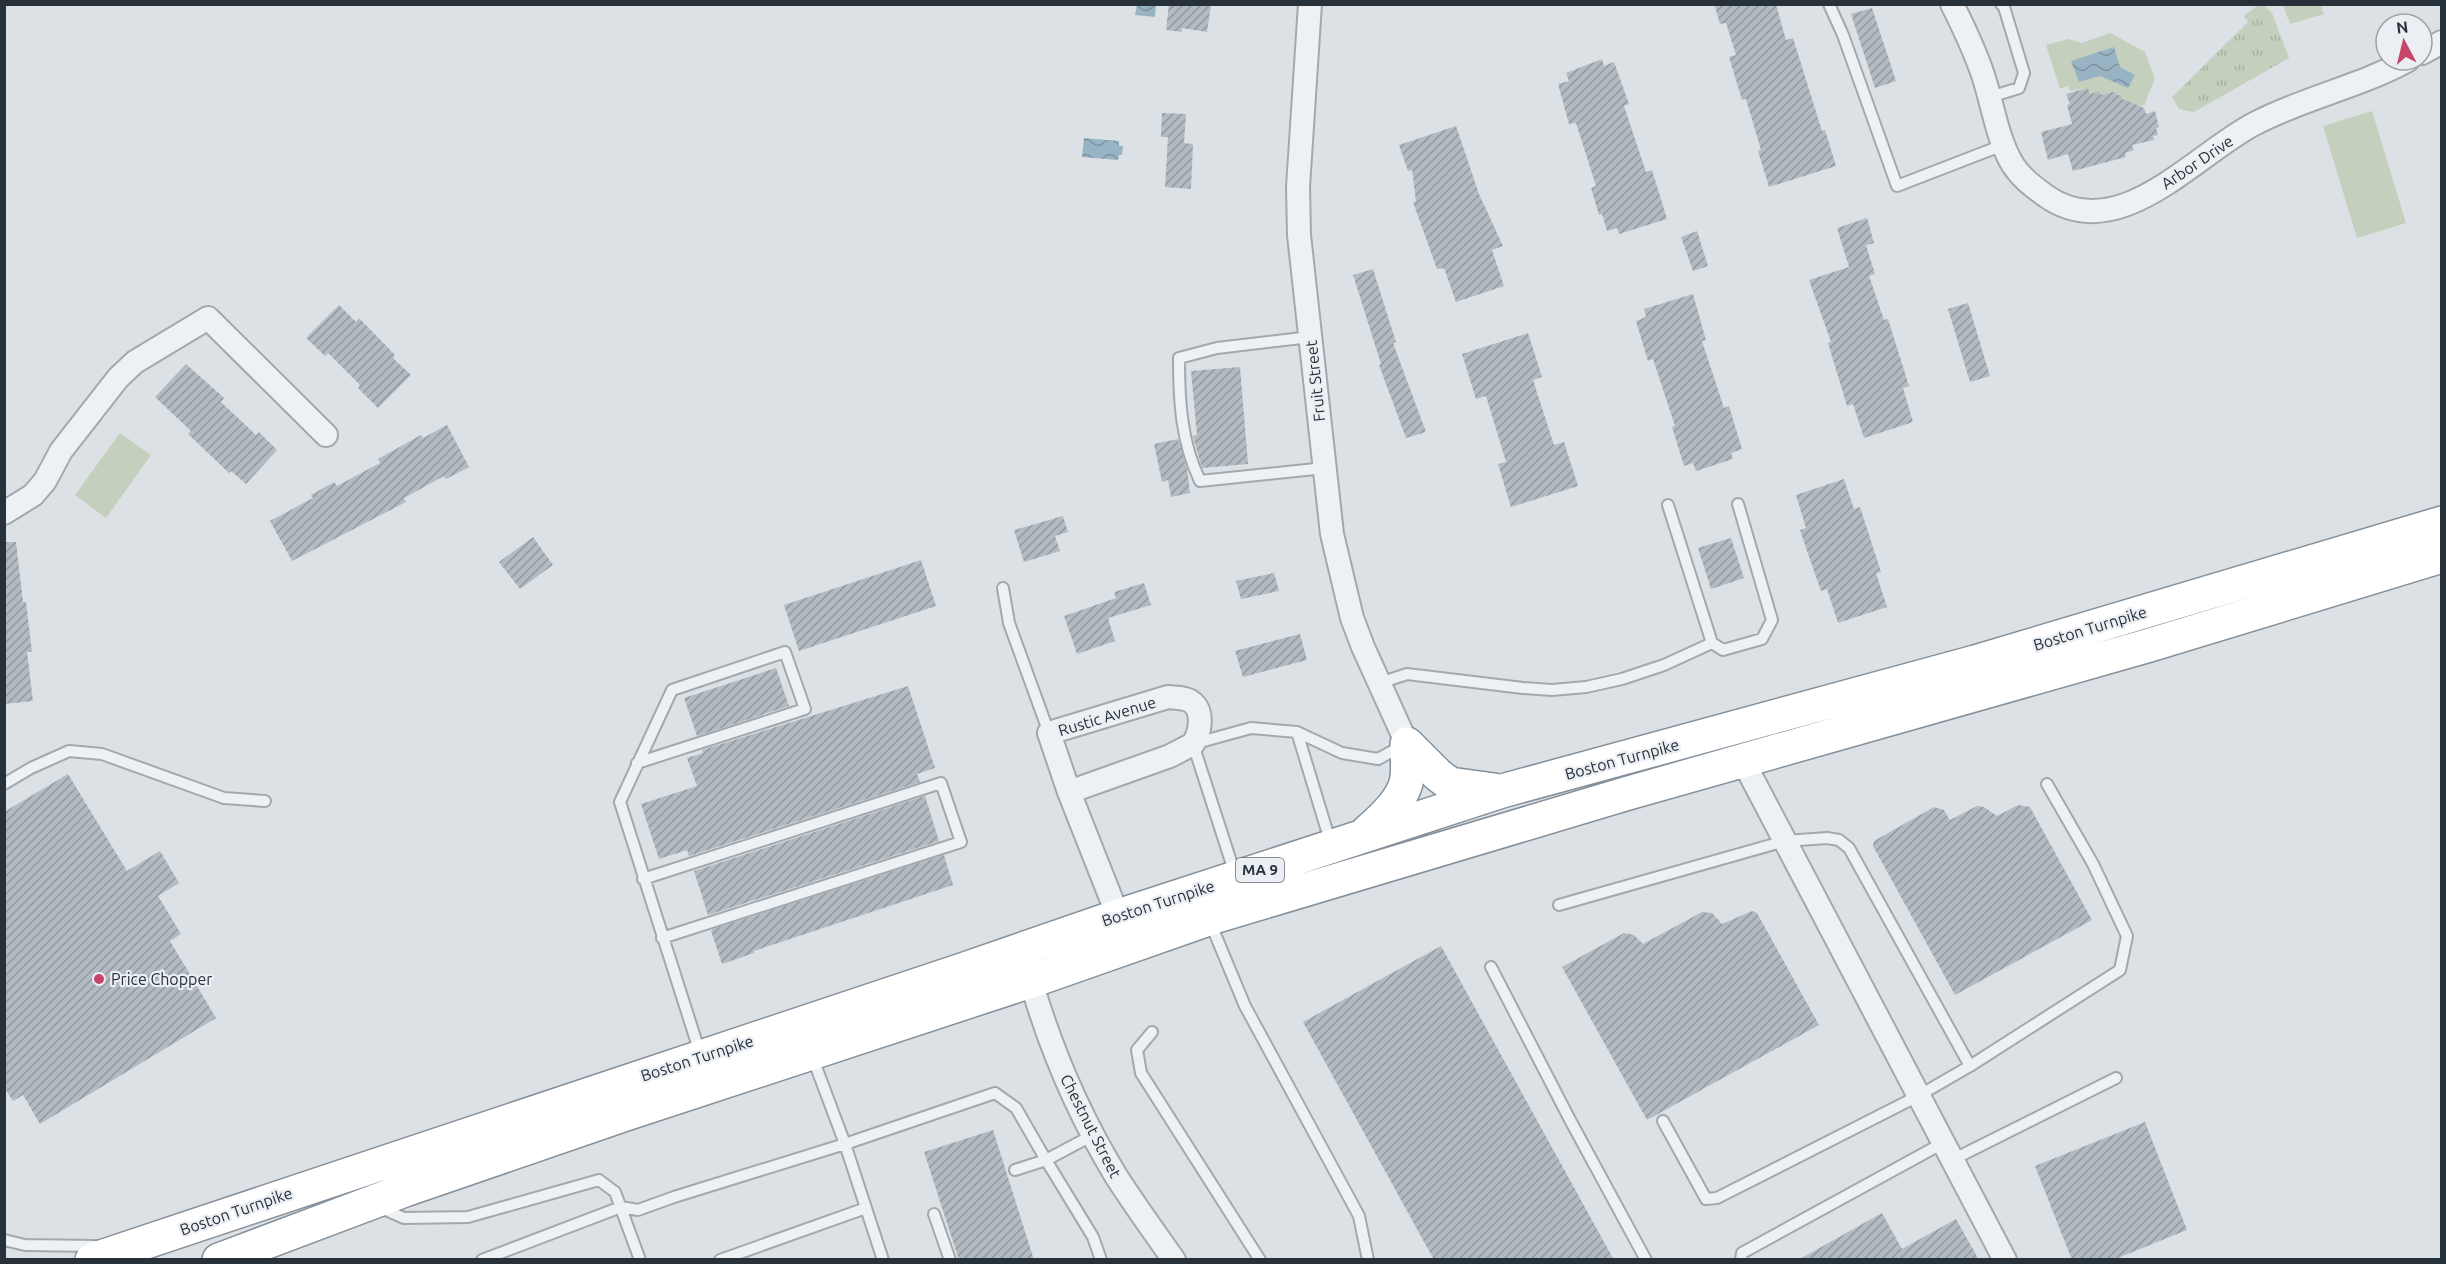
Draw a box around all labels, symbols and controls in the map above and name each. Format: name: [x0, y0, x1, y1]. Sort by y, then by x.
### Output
north arrow: [2374, 12, 2434, 72]
text: N: [2395, 17, 2409, 37]
street label: Arbor Drive: [2158, 131, 2236, 193]
street label: Fruit Street: [1302, 339, 1328, 423]
street label: Boston Turnpike: [2031, 602, 2149, 654]
street label: Rustic Avenue: [1056, 693, 1158, 739]
street label: Boston Turnpike: [1563, 735, 1681, 783]
road number: MA 9: [1236, 858, 1284, 882]
street label: Boston Turnpike: [1099, 876, 1217, 930]
place label: Price Chopper: [111, 970, 212, 988]
marker: Price Chopper: [92, 972, 106, 986]
street label: Boston Turnpike: [638, 1031, 756, 1085]
street label: Chestnut Street: [1057, 1071, 1125, 1181]
street label: Boston Turnpike: [177, 1183, 295, 1239]

